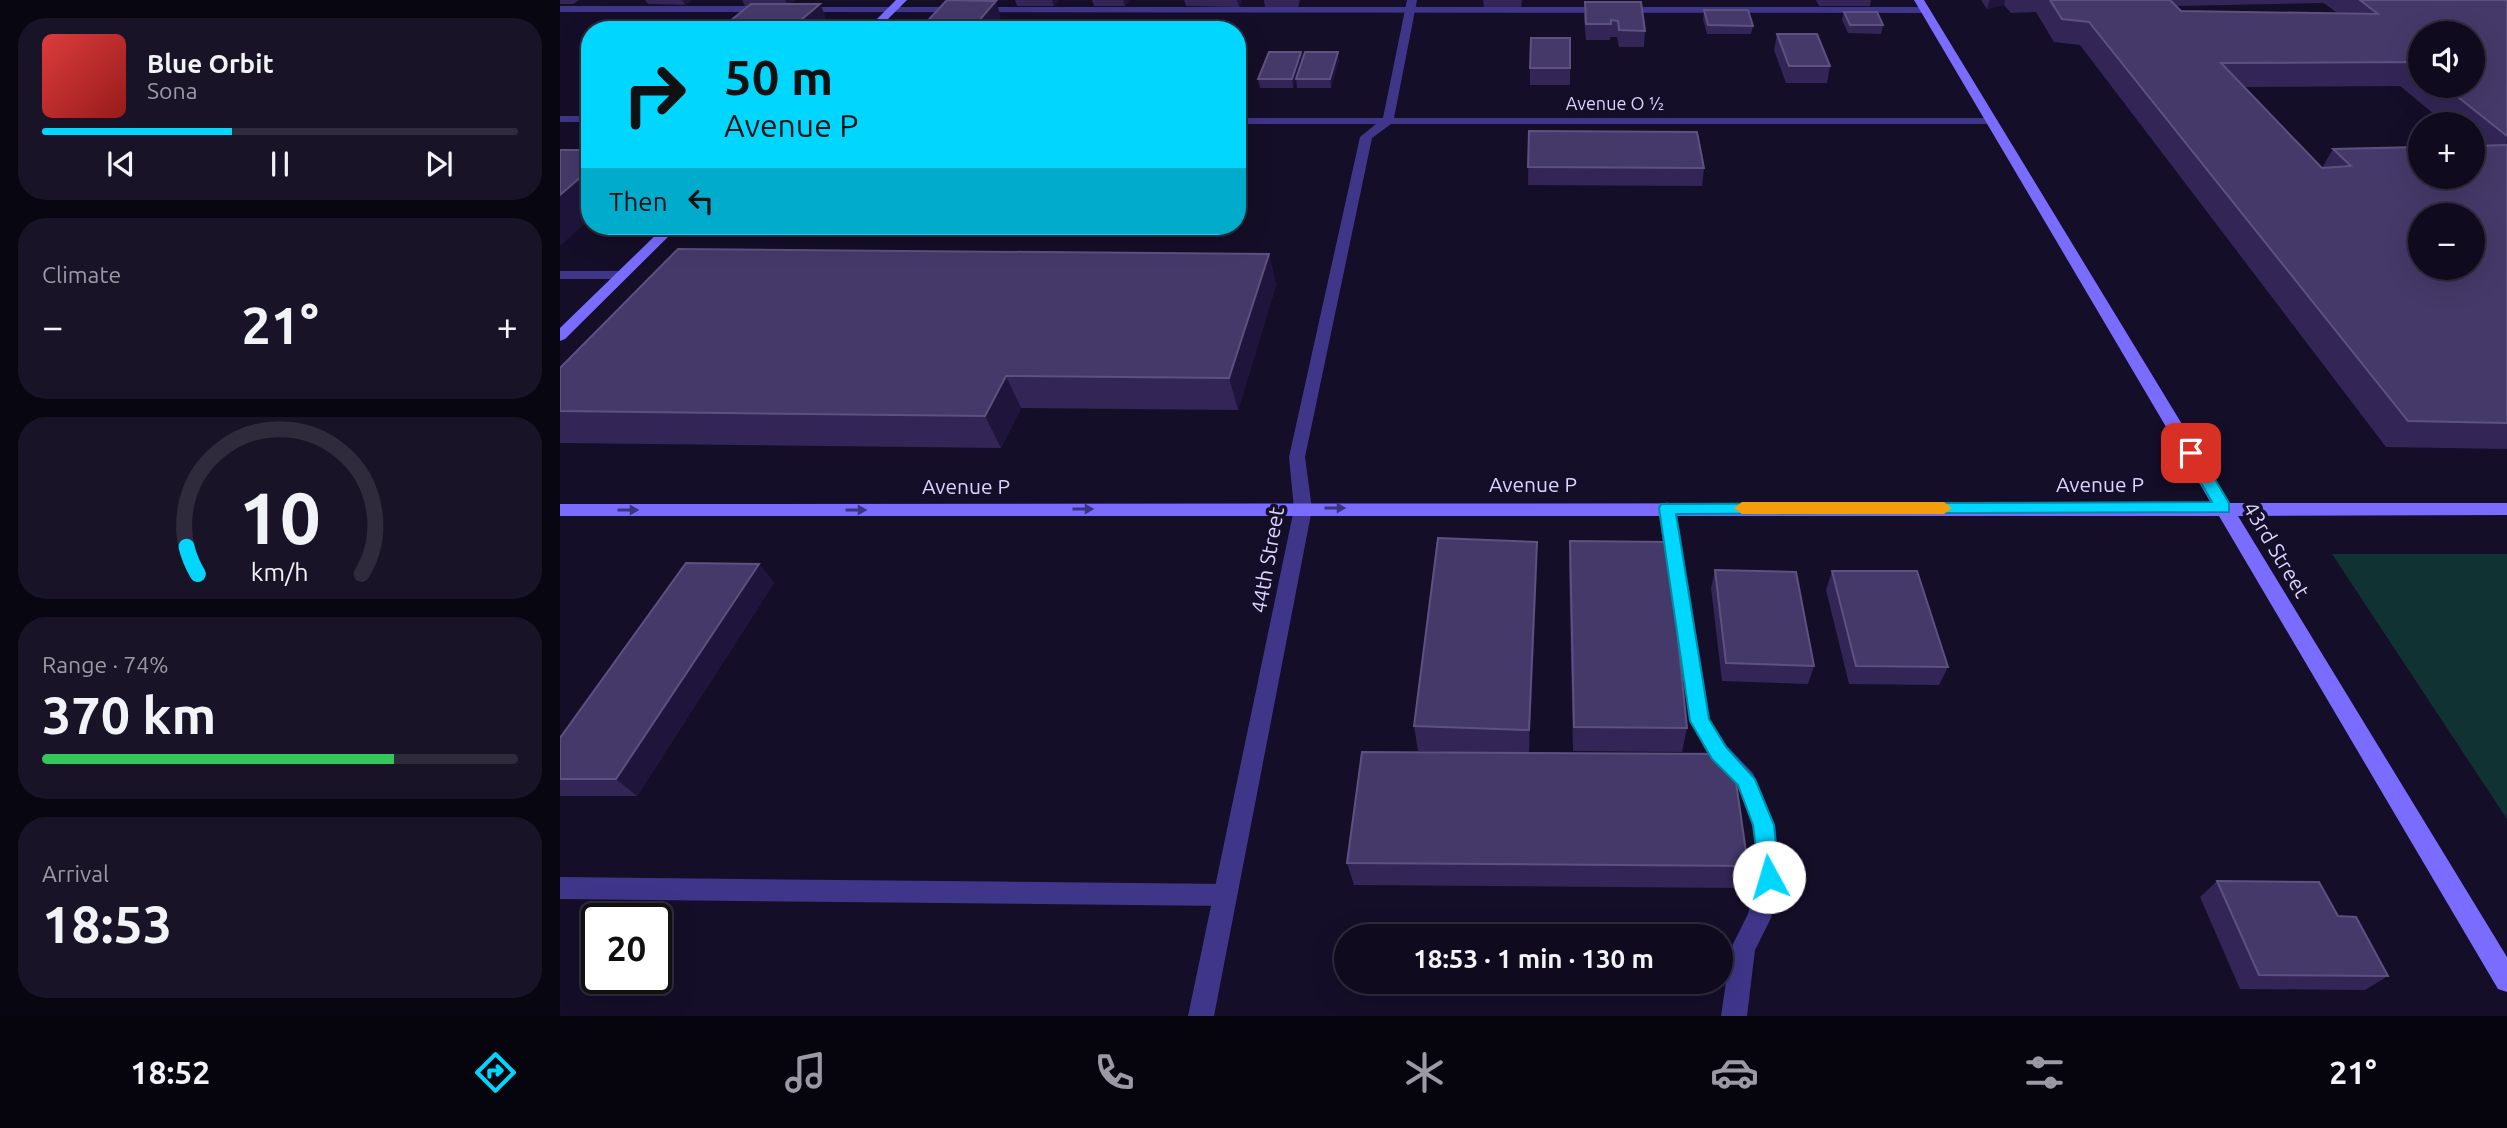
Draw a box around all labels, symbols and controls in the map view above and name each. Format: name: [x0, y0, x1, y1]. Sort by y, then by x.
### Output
map controls: [2408, 21, 2485, 280]
button: sound: [2408, 21, 2485, 98]
text: Blue Orbit: [147, 49, 274, 78]
icon: right: [609, 49, 700, 140]
text: 50 m: [724, 49, 833, 104]
text: Sona: [147, 78, 197, 103]
street label: Avenue O ½: [1566, 93, 1664, 113]
text: Avenue P: [724, 107, 858, 143]
button: +: [2408, 112, 2485, 189]
icon: previous: [102, 145, 140, 183]
icon: pause: [261, 145, 299, 183]
icon: next: [420, 145, 458, 183]
icon: left: [682, 182, 720, 220]
text: Then: [609, 187, 668, 216]
button: −: [2408, 203, 2485, 280]
text: Climate: [42, 262, 121, 287]
text: 21°: [241, 296, 319, 354]
text: −: [42, 305, 63, 347]
text: +: [497, 305, 518, 347]
pin: [2161, 423, 2221, 483]
icon: arrive: [2172, 434, 2210, 472]
street label: Avenue P: [1489, 472, 1577, 496]
street label: Avenue P: [2056, 472, 2144, 496]
street label: Avenue P: [922, 474, 1010, 498]
text: 10: [239, 476, 321, 558]
street label: 43rd Street: [2239, 497, 2315, 602]
one-way arrow: [1324, 502, 1346, 514]
one-way arrow: [1072, 503, 1094, 515]
one-way arrow: [617, 504, 639, 516]
one-way arrow: [845, 504, 867, 516]
street label: 44th Street: [1246, 505, 1288, 615]
text: km/h: [251, 558, 309, 586]
text: Range · 74%: [42, 652, 169, 677]
text: 370 km: [42, 686, 216, 744]
position arrow: [1732, 840, 1806, 914]
text: Arrival: [42, 861, 109, 886]
text: 18:53: [42, 895, 172, 953]
speed limit sign: 20: [581, 903, 672, 994]
text: 18:53 · 1 min · 130 m: [1413, 944, 1654, 973]
icon: directions: [471, 1048, 520, 1097]
icon: music: [781, 1048, 830, 1097]
icon: phone: [1090, 1048, 1139, 1097]
icon: climate: [1400, 1048, 1449, 1097]
icon: car: [1710, 1048, 1759, 1097]
icon: filters: [2020, 1048, 2069, 1097]
text: 18:52: [130, 1054, 210, 1090]
text: 21°: [2329, 1054, 2377, 1090]

